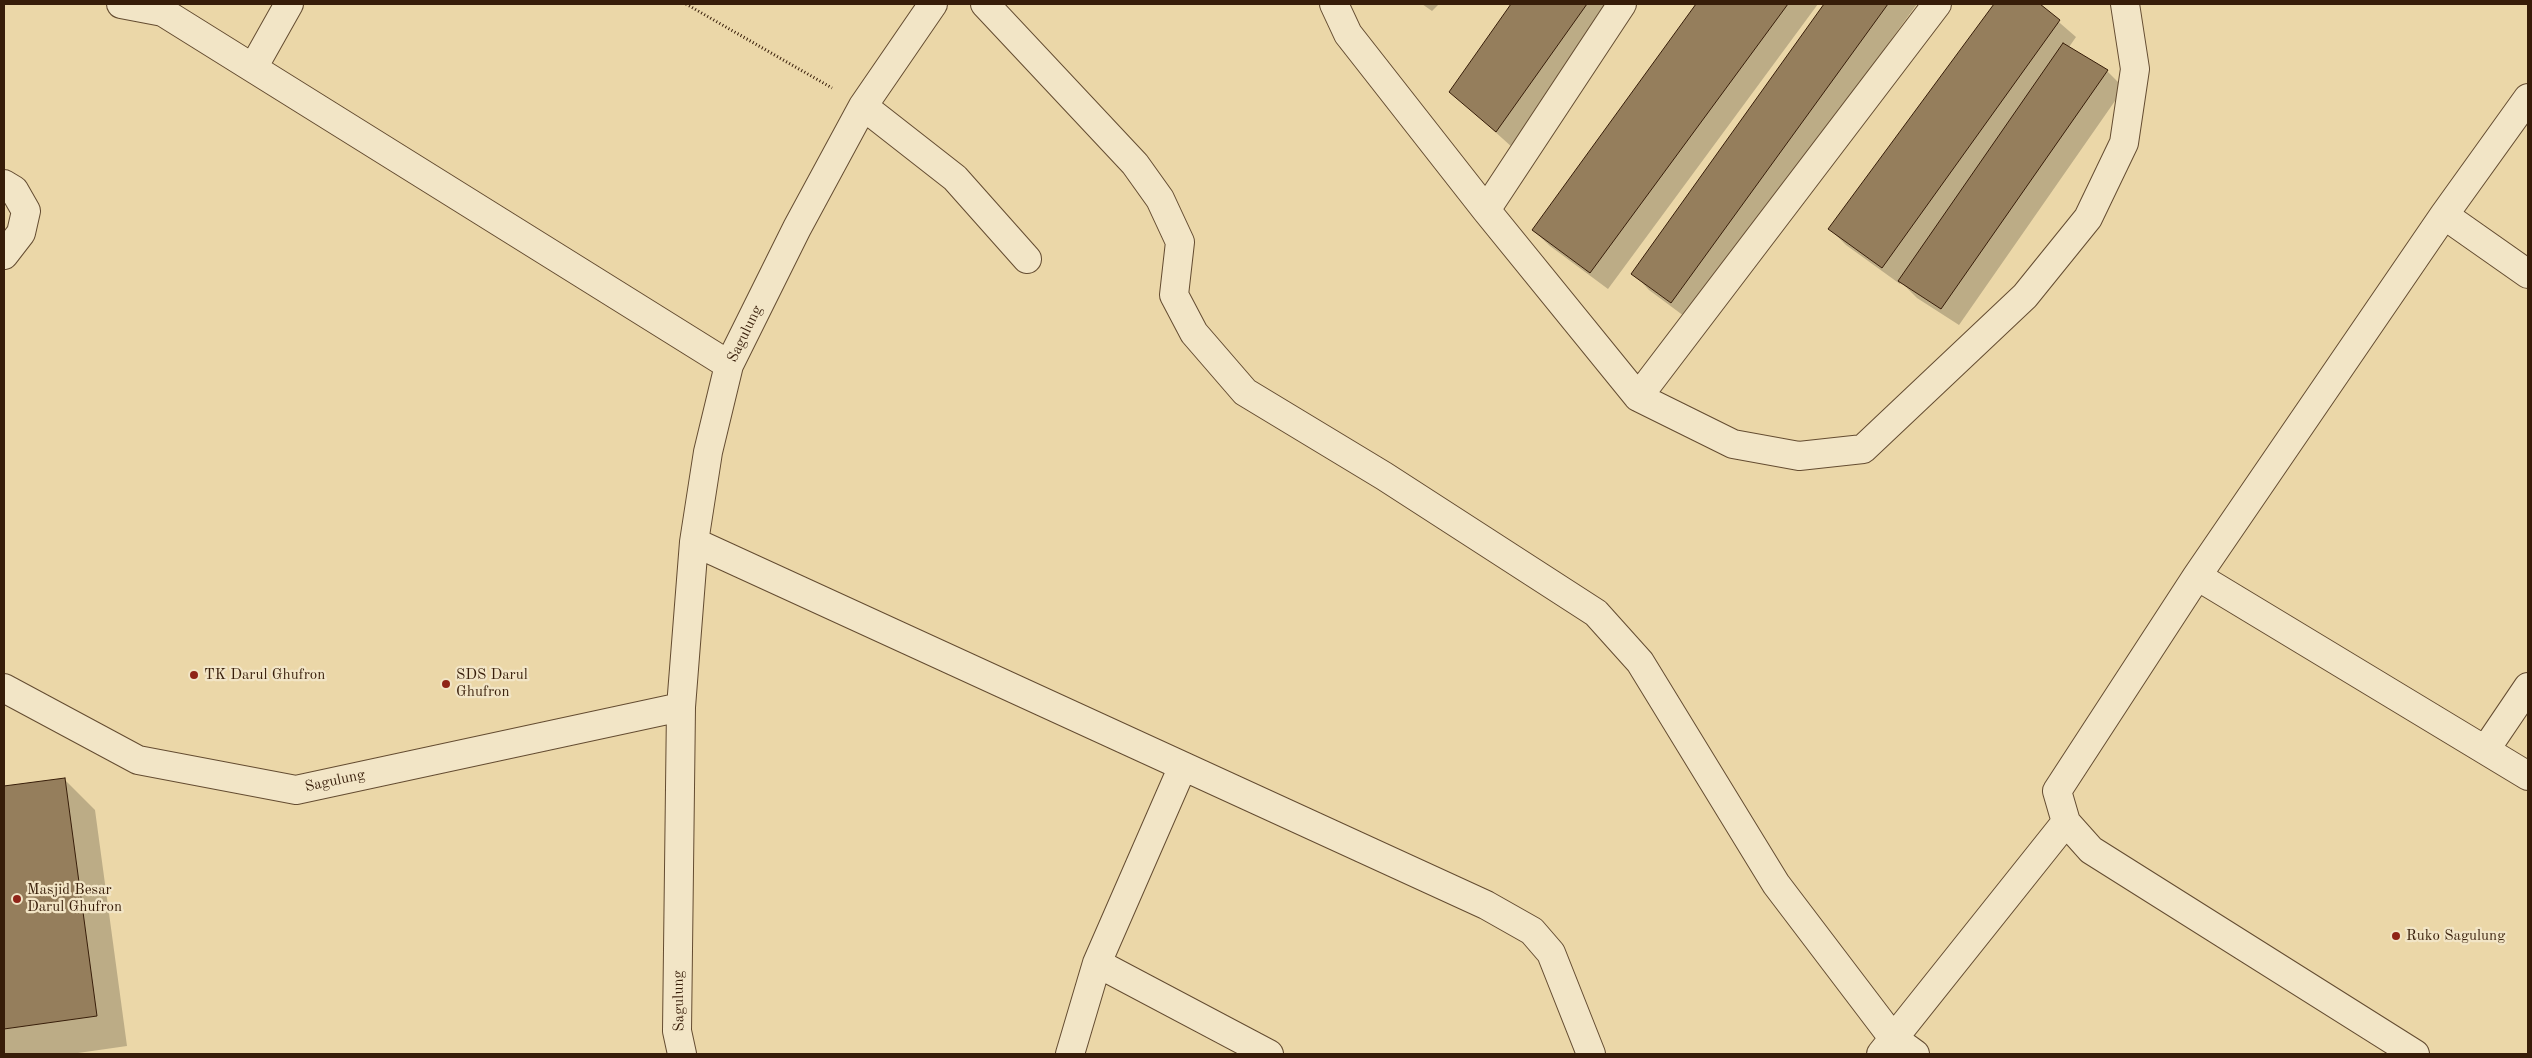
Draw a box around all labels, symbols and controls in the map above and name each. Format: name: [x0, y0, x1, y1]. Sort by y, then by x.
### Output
street label: Sagulung: [724, 303, 766, 365]
place label: TK Darul Ghufron: [204, 666, 325, 684]
place label: SDS Darul Ghufron: [456, 666, 528, 701]
marker: TK Darul Ghufron: [188, 669, 200, 681]
marker: SDS Darul Ghufron: [440, 678, 452, 690]
street label: Sagulung: [303, 766, 367, 796]
place label: Masjid Besar Darul Ghufron: [27, 881, 122, 916]
marker: Masjid Besar Darul Ghufron: [11, 893, 23, 905]
place label: Ruko Sagulung: [2406, 927, 2505, 945]
marker: Ruko Sagulung: [2390, 930, 2402, 942]
street label: Sagulung: [669, 970, 689, 1032]

